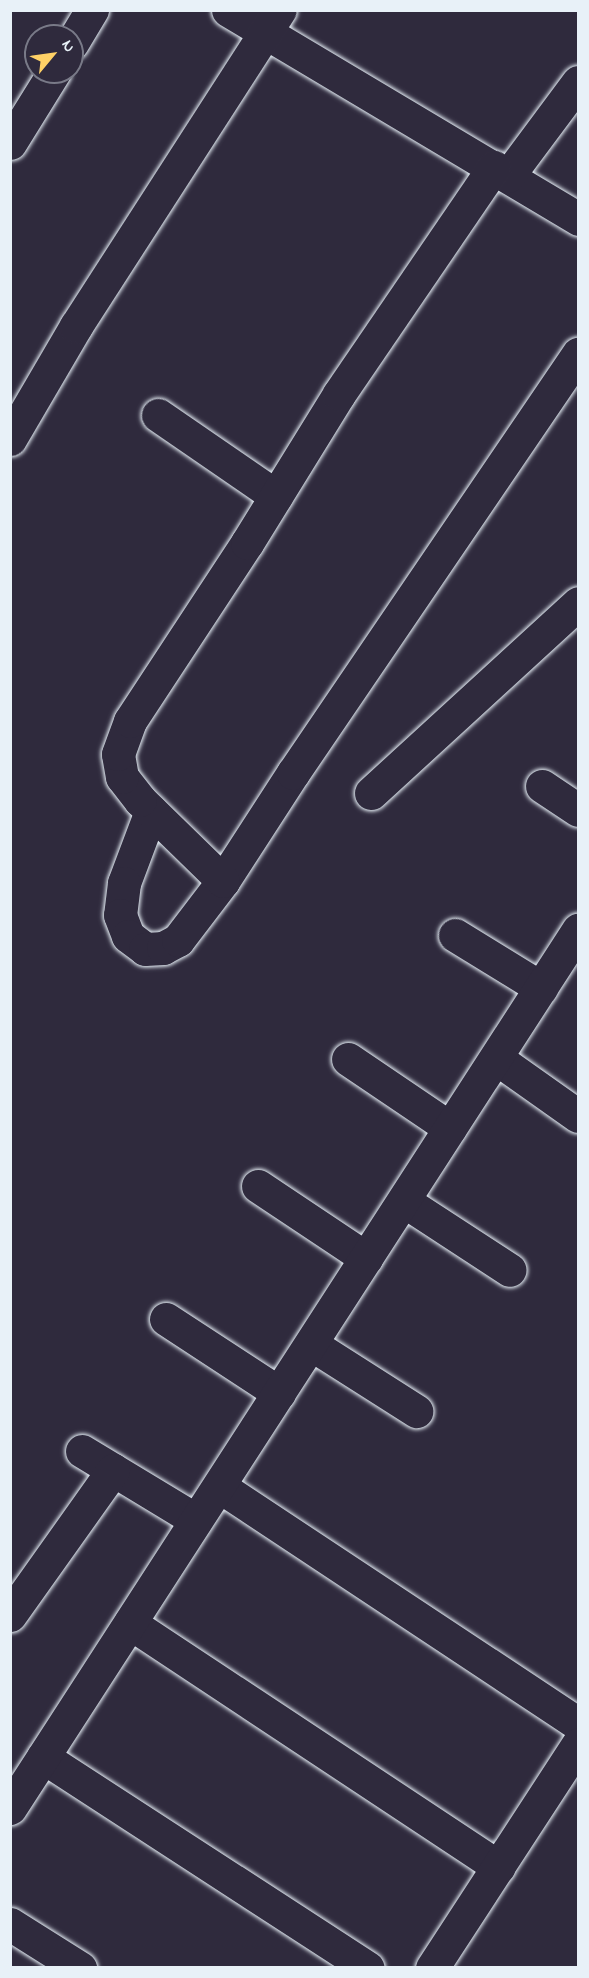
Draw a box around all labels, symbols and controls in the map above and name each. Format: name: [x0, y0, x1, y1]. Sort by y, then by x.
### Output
north arrow: [24, 24, 84, 84]
text: N: [55, 36, 81, 57]

